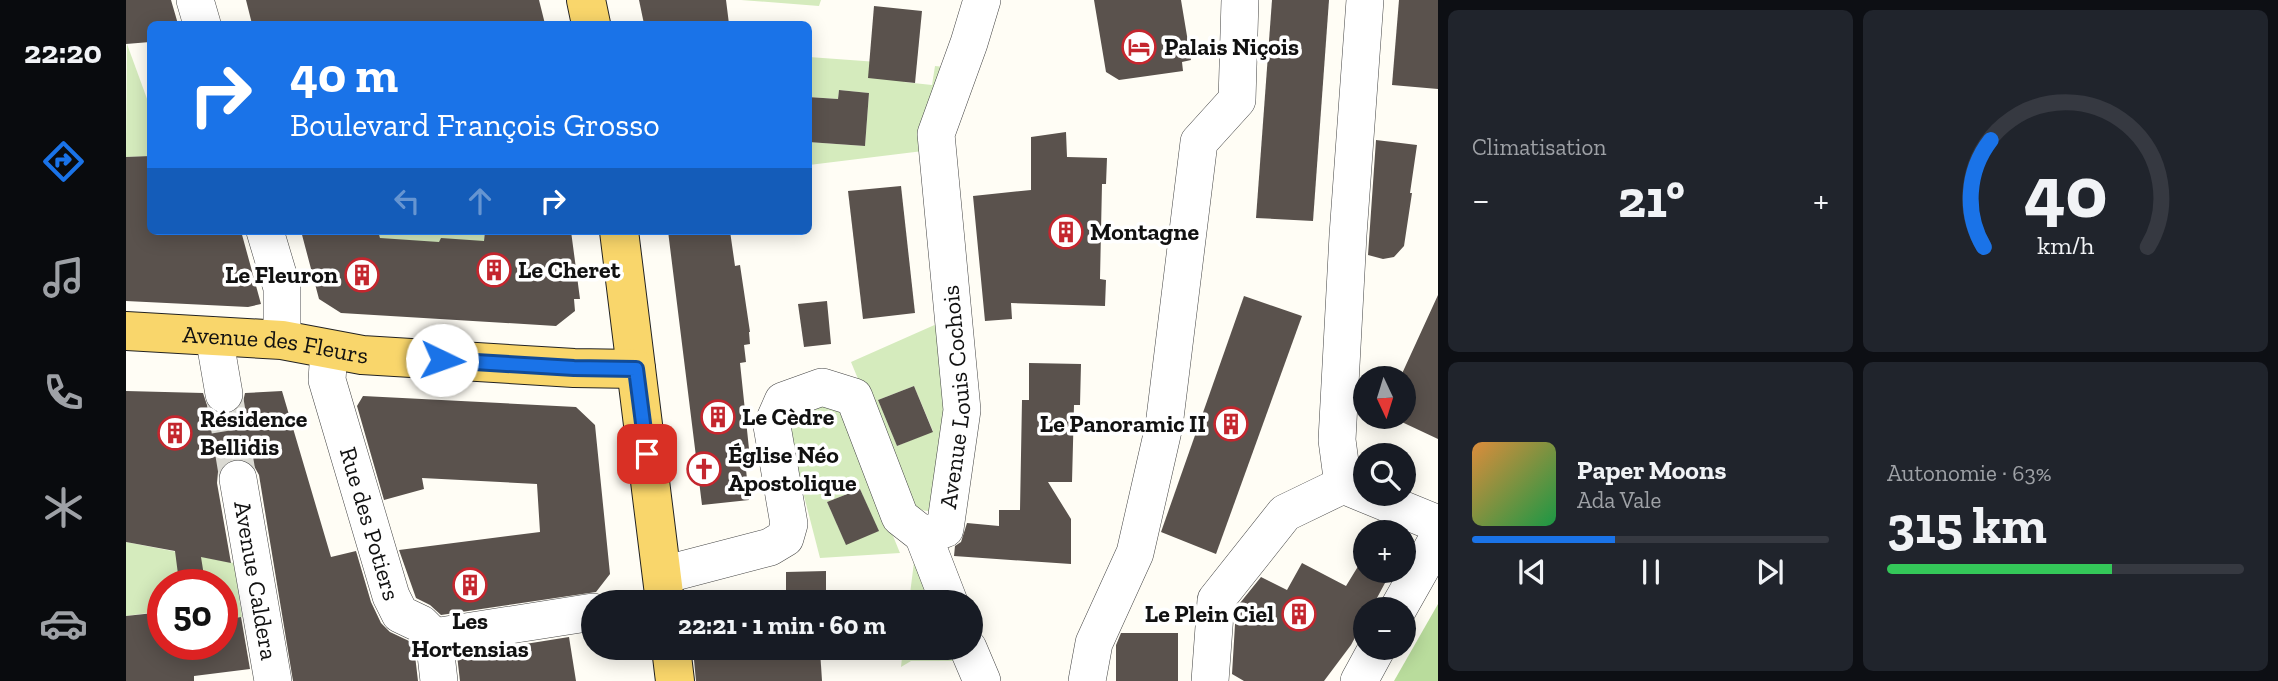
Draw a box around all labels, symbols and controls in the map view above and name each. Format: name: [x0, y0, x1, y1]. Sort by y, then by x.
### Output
hotel icon: Palais Niçois: [1120, 28, 1158, 66]
place label: Palais Niçois: [1164, 32, 1299, 61]
text: 22:20: [24, 33, 102, 71]
text: 40 m: [290, 46, 398, 105]
icon: right: [175, 49, 266, 140]
text: Boulevard François Grosso: [290, 106, 660, 144]
text: Climatisation: [1472, 133, 1606, 161]
icon: directions: [39, 137, 88, 186]
text: 40: [2024, 148, 2107, 236]
text: 21°: [1618, 168, 1685, 230]
text: −: [1472, 177, 1490, 223]
text: +: [1813, 177, 1829, 223]
icon: left: [388, 182, 426, 220]
icon: ahead: [461, 182, 499, 220]
icon: right: [534, 182, 572, 220]
building icon: Montagne: [1047, 213, 1085, 251]
place label: Montagne: [1090, 217, 1199, 246]
text: km/h: [2037, 230, 2094, 260]
building icon: Le Cheret: [475, 251, 513, 289]
icon: music: [39, 253, 88, 302]
place label: Le Cheret: [518, 255, 621, 284]
building icon: Le Fleuron: [343, 256, 381, 294]
place label: Le Fleuron: [225, 260, 338, 289]
street label: Avenue Louis Cochois: [933, 284, 976, 511]
street label: Avenue des Fleurs: [182, 319, 369, 369]
position arrow: [405, 323, 479, 397]
north arrow: [1353, 366, 1416, 429]
map controls: [1353, 366, 1416, 660]
icon: phone: [39, 368, 88, 417]
building icon: Le Cèdre: [699, 398, 737, 436]
place label: Le Cèdre: [742, 402, 835, 431]
place label: Résidence Bellidis: [200, 404, 308, 461]
building icon: Le Panoramic II: [1212, 405, 1250, 443]
place label: Le Panoramic II: [1040, 409, 1206, 438]
building icon: Résidence Bellidis: [156, 414, 194, 452]
pin: [617, 424, 677, 484]
icon: arrive: [628, 435, 666, 473]
place label: Église Néo Apostolique: [728, 440, 857, 497]
street label: Rue des Potiers: [334, 443, 406, 604]
button: search: [1353, 443, 1416, 506]
church icon: Église Néo Apostolique: [685, 450, 723, 488]
text: Paper Moons: [1577, 454, 1726, 486]
text: Autonomie · 63%: [1887, 459, 2052, 487]
icon: climate: [39, 483, 88, 532]
text: Ada Vale: [1577, 486, 1661, 514]
text: 315 km: [1887, 494, 2047, 556]
street label: Avenue Caldera: [228, 499, 284, 663]
button: +: [1353, 520, 1416, 583]
icon: previous: [1513, 553, 1551, 591]
icon: pause: [1632, 553, 1670, 591]
icon: next: [1751, 553, 1789, 591]
building icon: Les Hortensias: [451, 566, 489, 604]
speed limit sign: 50: [147, 569, 238, 660]
building icon: Le Plein Ciel: [1280, 595, 1318, 633]
button: −: [1353, 597, 1416, 660]
icon: car: [39, 599, 88, 648]
place label: Le Plein Ciel: [1145, 599, 1274, 628]
place label: Les Hortensias: [411, 606, 529, 663]
text: 22:21 · 1 min · 60 m: [678, 609, 886, 641]

